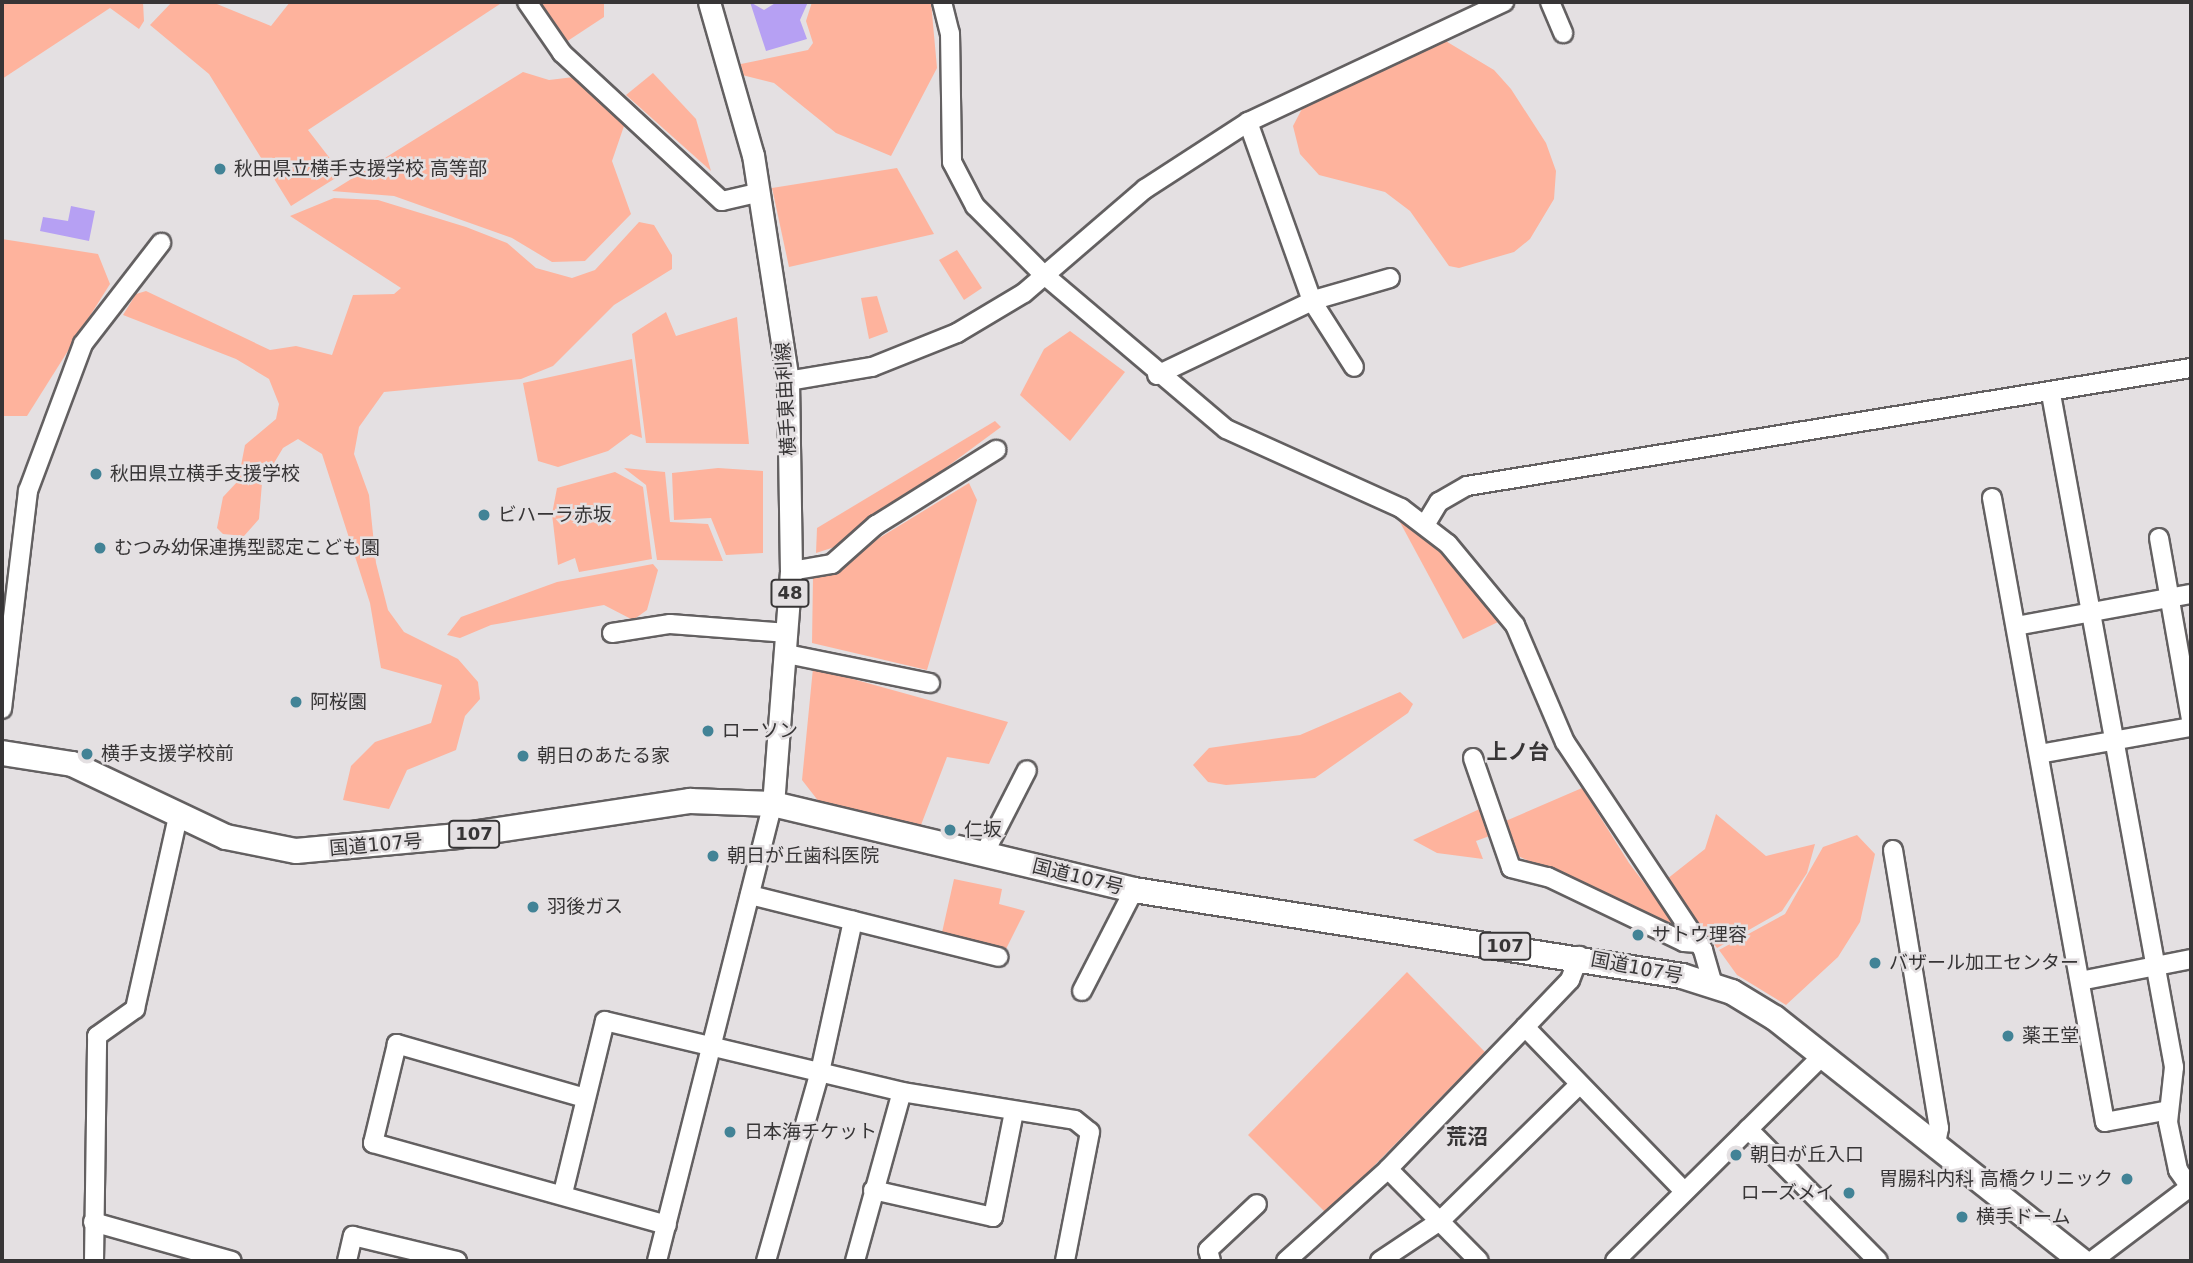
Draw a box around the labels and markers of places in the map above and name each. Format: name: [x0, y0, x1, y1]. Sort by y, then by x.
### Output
place label: 秋田県立横手支援学校 高等部: [234, 158, 487, 180]
marker: 秋田県立横手支援学校 高等部: [212, 161, 228, 177]
place label: 秋田県立横手支援学校: [110, 463, 300, 485]
marker: 秋田県立横手支援学校: [88, 466, 104, 482]
place label: ビハーラ赤坂: [498, 504, 612, 526]
marker: ビハーラ赤坂: [476, 507, 492, 523]
place label: むつみ幼保連携型認定こども園: [114, 537, 380, 559]
marker: むつみ幼保連携型認定こども園: [92, 540, 108, 556]
place label: 阿桜園: [310, 691, 367, 713]
marker: 阿桜園: [288, 694, 304, 710]
place label: ローソン: [722, 720, 798, 742]
marker: ローソン: [700, 723, 716, 739]
place label: 横手支援学校前: [101, 743, 234, 765]
place label: 朝日のあたる家: [537, 745, 670, 767]
marker: 横手支援学校前: [79, 746, 95, 762]
marker: 朝日のあたる家: [515, 748, 531, 764]
place label: 仁坂: [964, 819, 1002, 841]
marker: 仁坂: [942, 822, 958, 838]
place label: 朝日が丘歯科医院: [727, 845, 879, 867]
marker: 朝日が丘歯科医院: [705, 848, 721, 864]
place label: 羽後ガス: [547, 896, 623, 918]
marker: 羽後ガス: [525, 899, 541, 915]
place label: サトウ理容: [1652, 924, 1747, 946]
marker: サトウ理容: [1630, 927, 1646, 943]
place label: バザール加工センター: [1889, 952, 2079, 974]
marker: バザール加工センター: [1867, 955, 1883, 971]
place label: 薬王堂: [2022, 1025, 2079, 1047]
marker: 薬王堂: [2000, 1028, 2016, 1044]
place label: 日本海チケット: [744, 1121, 877, 1143]
marker: 日本海チケット: [722, 1124, 738, 1140]
place label: 朝日が丘入口: [1750, 1144, 1864, 1166]
marker: 朝日が丘入口: [1728, 1147, 1744, 1163]
place label: 胃腸科内科 高橋クリニック: [1879, 1168, 2113, 1190]
marker: 胃腸科内科 高橋クリニック: [2119, 1171, 2135, 1187]
place label: ローズメイ: [1740, 1182, 1835, 1204]
marker: ローズメイ: [1841, 1185, 1857, 1201]
place label: 横手ドーム: [1976, 1206, 2071, 1228]
marker: 横手ドーム: [1954, 1209, 1970, 1225]

